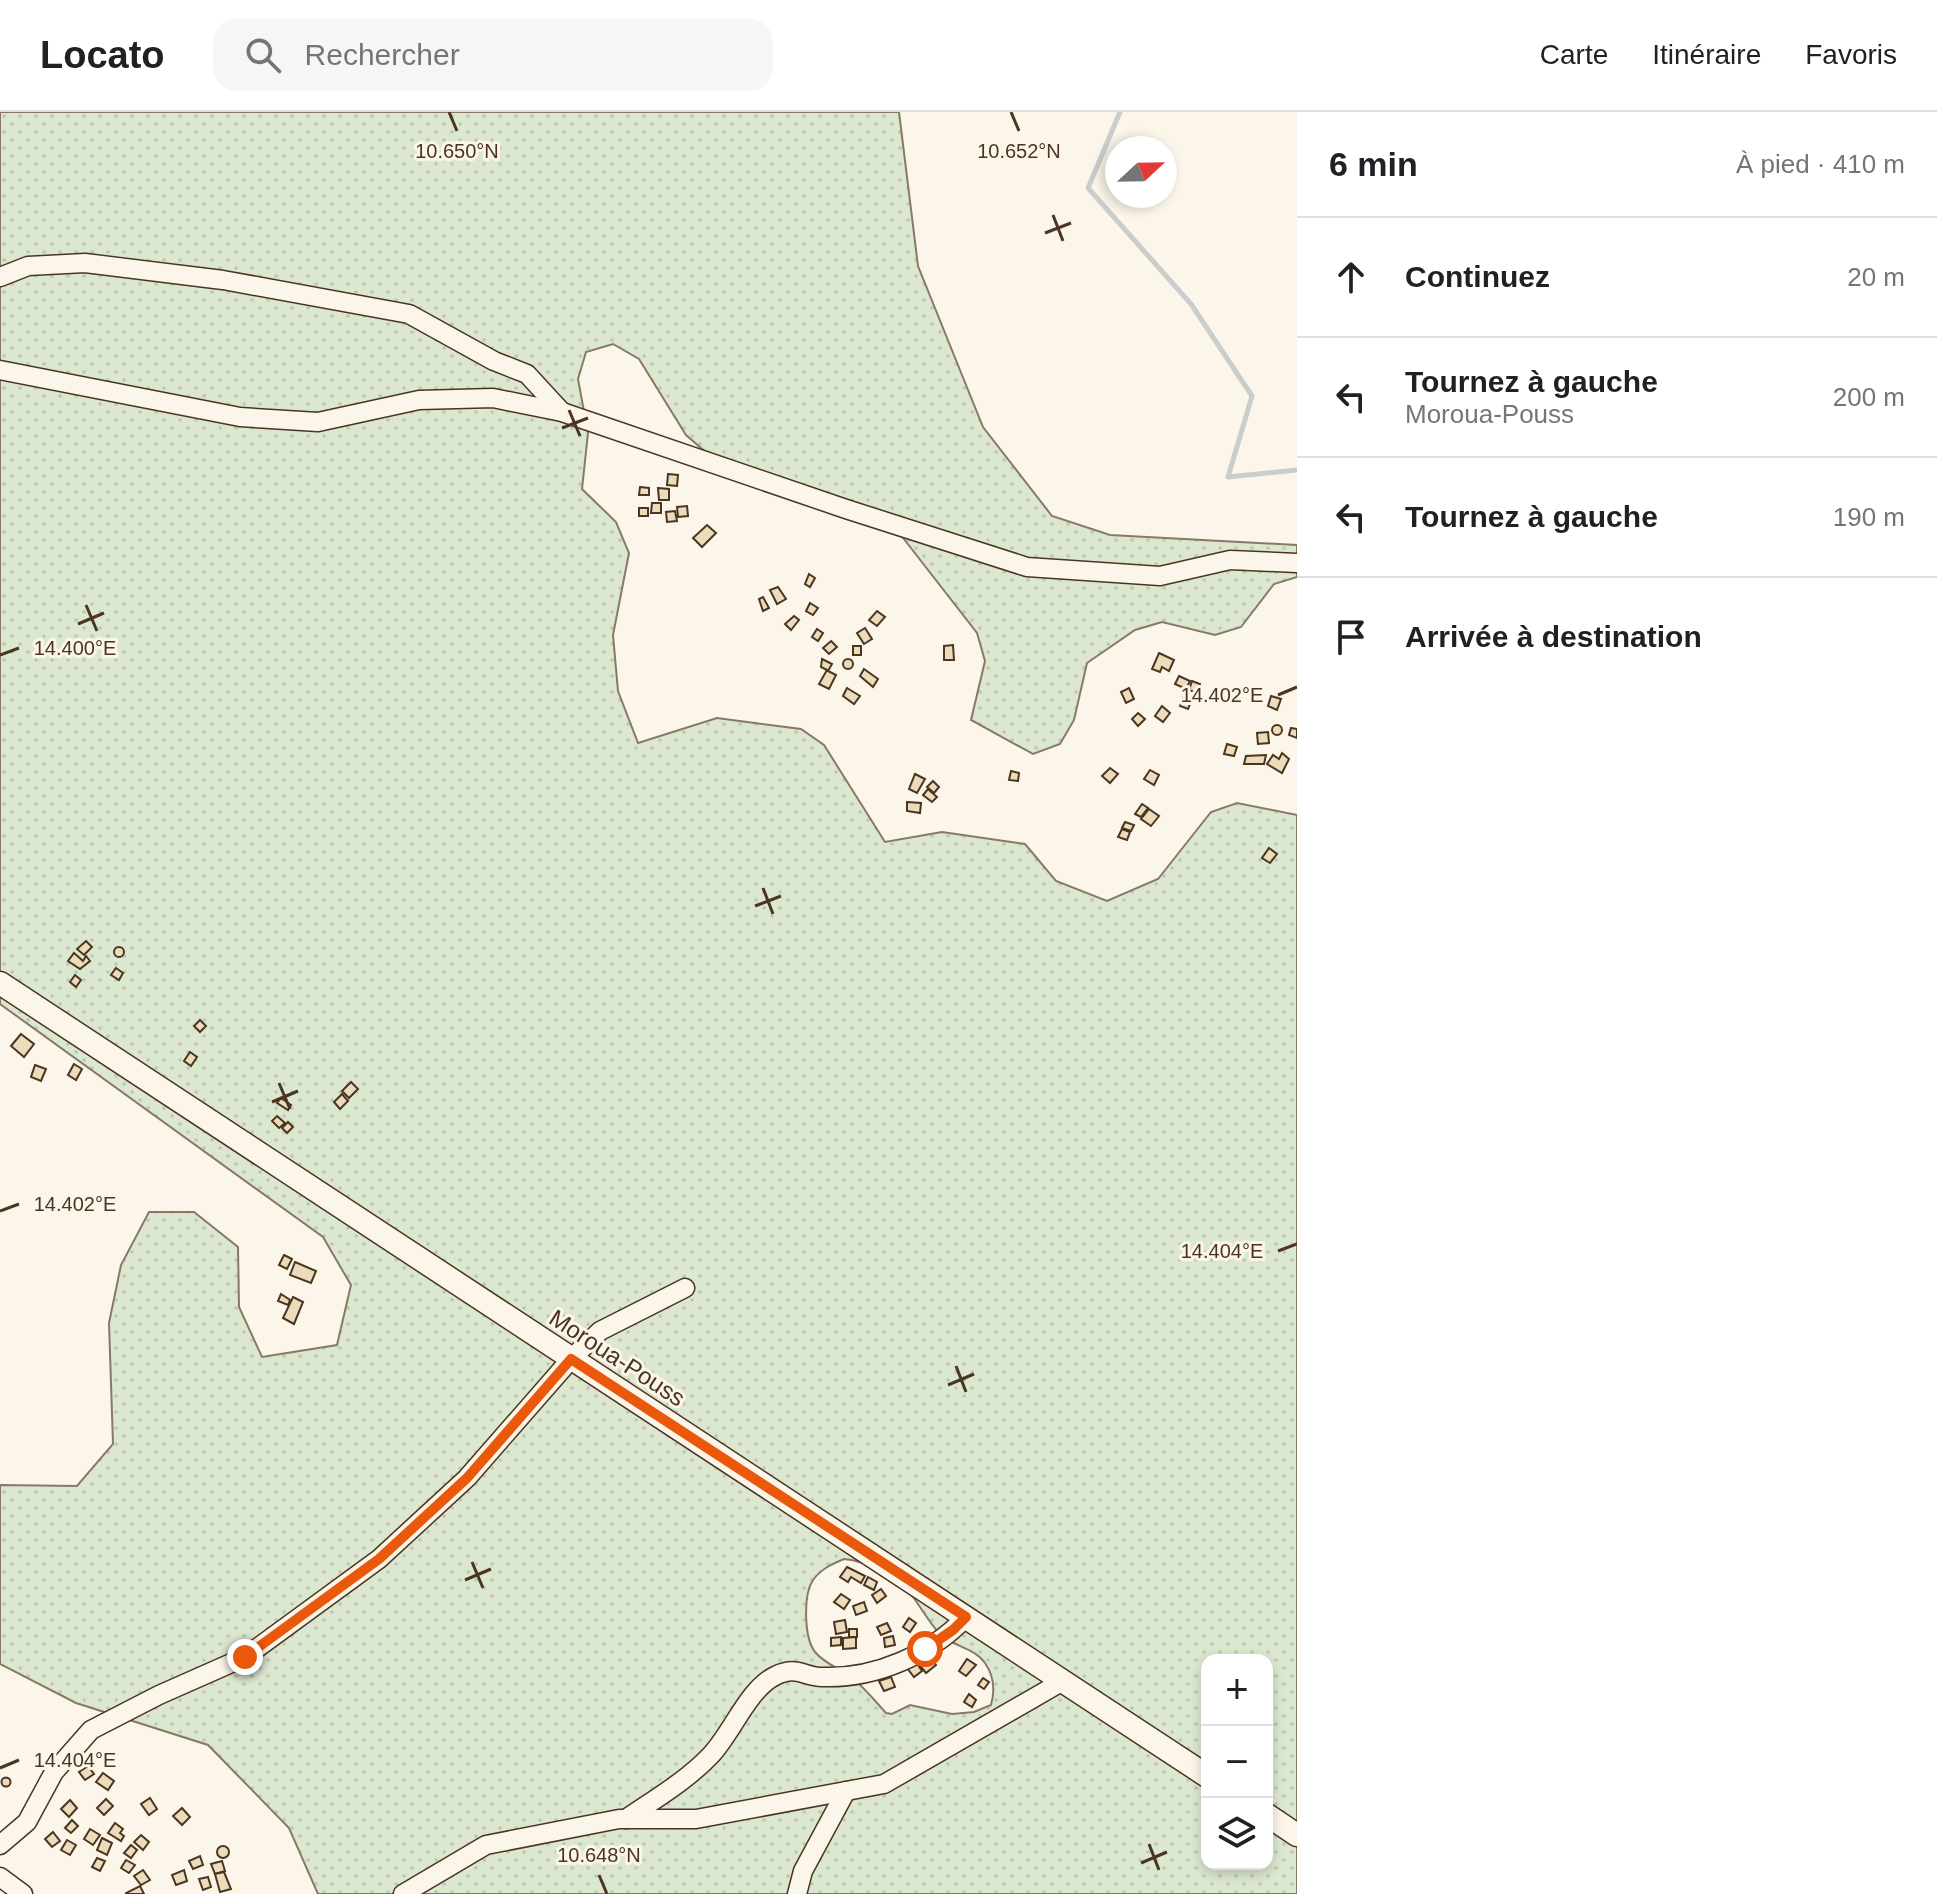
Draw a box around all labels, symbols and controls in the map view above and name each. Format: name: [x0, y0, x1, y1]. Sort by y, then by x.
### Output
search box: [213, 19, 773, 91]
icon: search: [241, 33, 285, 77]
text: Locato: [40, 34, 165, 76]
text: Rechercher: [305, 38, 460, 71]
text: Carte: [1540, 39, 1608, 70]
text: Itinéraire: [1652, 39, 1761, 70]
text: Favoris: [1805, 39, 1897, 70]
north arrow: [1105, 136, 1177, 208]
text: 10.650°N: [415, 140, 499, 162]
text: 10.652°N: [977, 140, 1061, 162]
text: 6 min: [1329, 145, 1418, 183]
text: À pied · 410 m: [1736, 149, 1905, 179]
icon: ahead: [1329, 255, 1373, 299]
text: Continuez: [1405, 260, 1550, 293]
text: 20 m: [1847, 262, 1905, 292]
text: Tournez à gauche: [1405, 365, 1658, 398]
icon: left: [1329, 375, 1373, 419]
text: 200 m: [1833, 382, 1905, 412]
text: Moroua-Pouss: [1405, 399, 1574, 429]
icon: left: [1329, 495, 1373, 539]
text: Tournez à gauche: [1405, 500, 1658, 533]
text: 190 m: [1833, 502, 1905, 532]
icon: arrive: [1329, 615, 1373, 659]
text: Arrivée à destination: [1405, 620, 1702, 653]
text: 14.400°E: [34, 637, 116, 659]
text: 14.402°E: [1181, 684, 1263, 706]
text: 14.402°E: [34, 1193, 116, 1215]
text: 14.404°E: [1181, 1240, 1263, 1262]
street label: Moroua-Pouss: [544, 1304, 690, 1411]
route start: [907, 1631, 943, 1667]
route end: [227, 1639, 263, 1675]
map controls: [1201, 1654, 1273, 1870]
button: +: [1201, 1654, 1273, 1726]
button: −: [1201, 1726, 1273, 1798]
text: 14.404°E: [34, 1749, 116, 1771]
button: layers: [1201, 1798, 1273, 1870]
text: 10.648°N: [557, 1844, 641, 1866]

